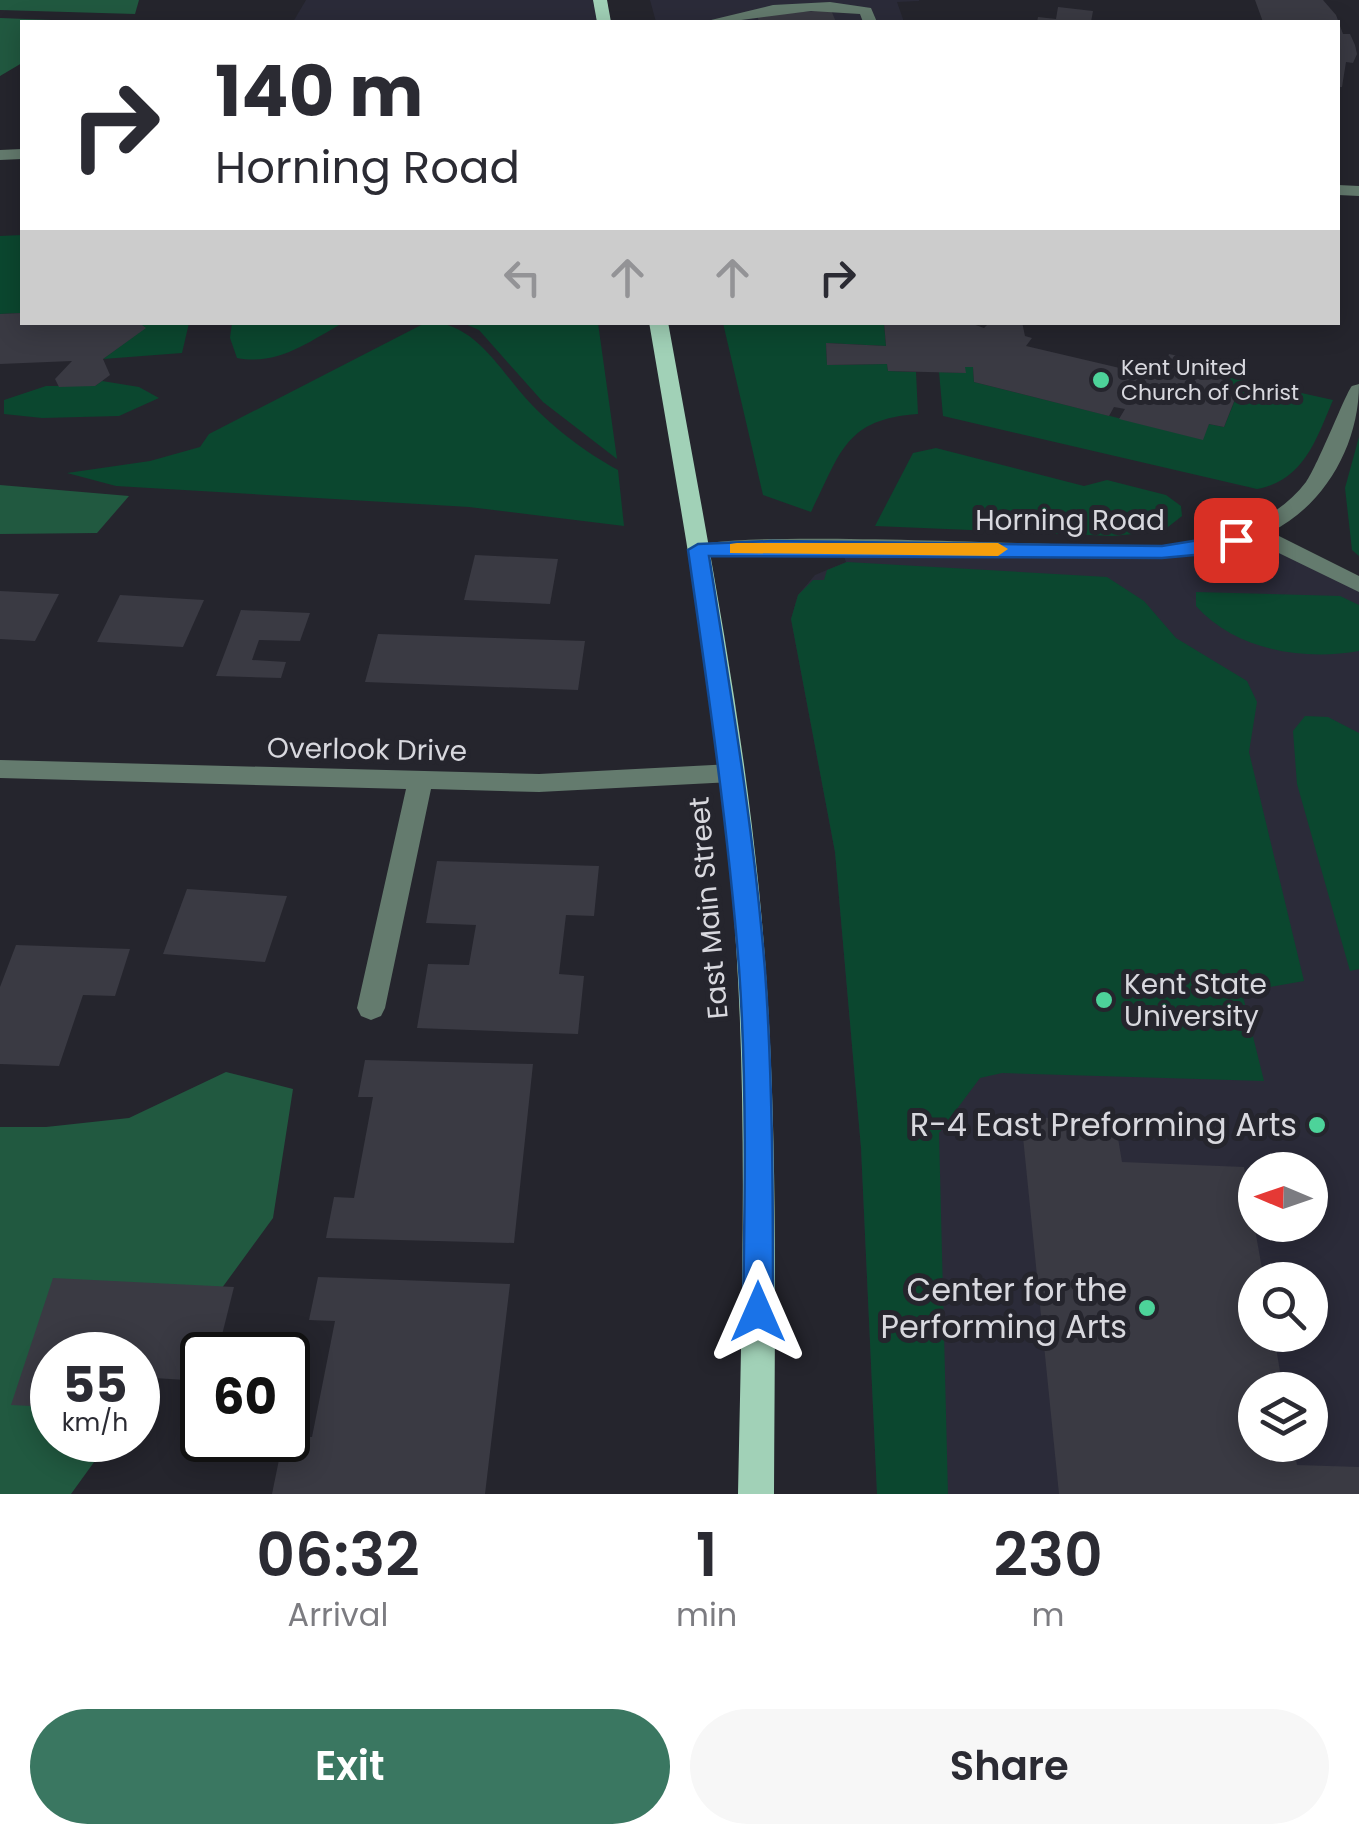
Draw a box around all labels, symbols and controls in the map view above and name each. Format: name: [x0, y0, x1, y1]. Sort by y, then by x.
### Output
text: 140 m: [215, 42, 423, 141]
icon: right: [50, 60, 180, 190]
text: Horning Road: [215, 136, 520, 199]
icon: left: [495, 250, 550, 305]
icon: ahead: [600, 250, 655, 305]
icon: ahead: [705, 250, 760, 305]
icon: right: [810, 250, 865, 305]
place label: Kent United Church of Christ: [1121, 352, 1299, 408]
marker: Kent United Church of Christ: [1090, 369, 1112, 391]
pin: [1194, 498, 1279, 583]
street label: Horning Road: [975, 501, 1165, 540]
icon: arrive: [1209, 513, 1264, 568]
street label: Overlook Drive: [266, 728, 467, 771]
street label: East Main Street: [679, 795, 738, 1021]
place label: Kent State University: [1124, 965, 1267, 1036]
marker: Kent State University: [1093, 989, 1115, 1011]
place label: R-4 East Preforming Arts: [910, 1102, 1297, 1147]
marker: R-4 East Preforming Arts: [1306, 1114, 1328, 1136]
north arrow: [1238, 1152, 1328, 1242]
map controls: [1238, 1152, 1328, 1462]
position arrow: [706, 1260, 810, 1364]
button: search: [1238, 1262, 1328, 1352]
place label: Center for the Performing Arts: [880, 1267, 1127, 1349]
marker: Center for the Performing Arts: [1136, 1297, 1158, 1319]
speed limit sign: 60: [180, 1332, 310, 1462]
text: 55: [63, 1349, 128, 1420]
button: layers: [1238, 1372, 1328, 1462]
text: km/h: [62, 1405, 128, 1440]
text: 06:32: [256, 1513, 420, 1597]
text: 1: [696, 1513, 717, 1597]
text: 230: [994, 1513, 1103, 1597]
text: Arrival: [288, 1592, 388, 1637]
text: min: [676, 1592, 737, 1637]
text: m: [1032, 1592, 1065, 1637]
button: Exit: [30, 1709, 670, 1824]
button: Share: [690, 1709, 1329, 1824]

